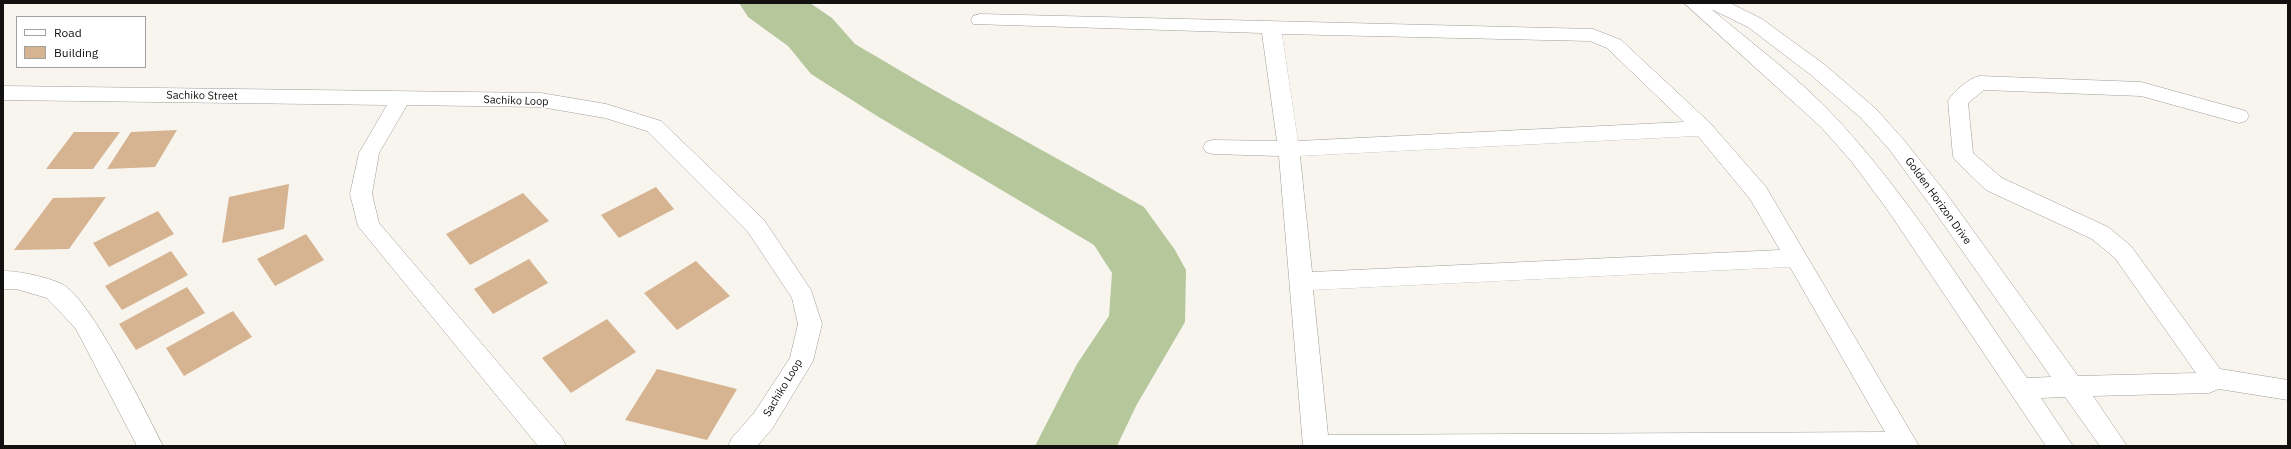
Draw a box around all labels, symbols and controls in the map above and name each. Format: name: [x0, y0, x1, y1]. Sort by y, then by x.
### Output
legend: [16, 16, 146, 68]
text: Road: [54, 25, 82, 40]
text: Building: [54, 45, 98, 60]
street label: Sachiko Street: [166, 89, 238, 103]
street label: Sachiko Loop: [483, 93, 549, 109]
street label: Golden Horizon Drive: [1902, 155, 1974, 247]
street label: Sachiko Loop: [761, 357, 805, 419]

